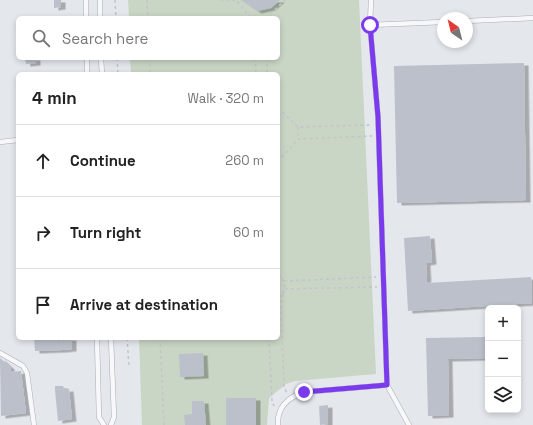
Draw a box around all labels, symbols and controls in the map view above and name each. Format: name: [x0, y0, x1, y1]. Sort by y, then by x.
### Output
north arrow: [437, 12, 473, 48]
search box: [16, 16, 280, 60]
route start: [361, 16, 379, 34]
icon: search: [30, 27, 52, 49]
text: Search here: [62, 29, 148, 48]
text: 4 min: [32, 87, 77, 109]
text: Walk · 320 m: [187, 90, 264, 107]
icon: ahead: [32, 150, 54, 172]
text: Continue: [70, 151, 136, 170]
text: 260 m: [225, 152, 264, 169]
icon: right: [32, 222, 54, 244]
text: Turn right: [70, 223, 141, 242]
text: 60 m: [233, 224, 264, 241]
icon: arrive: [32, 294, 54, 316]
text: Arrive at destination: [70, 295, 218, 314]
map controls: [485, 305, 521, 413]
button: +: [485, 305, 521, 341]
button: −: [485, 341, 521, 377]
button: layers: [485, 377, 521, 413]
route end: [295, 383, 313, 401]

